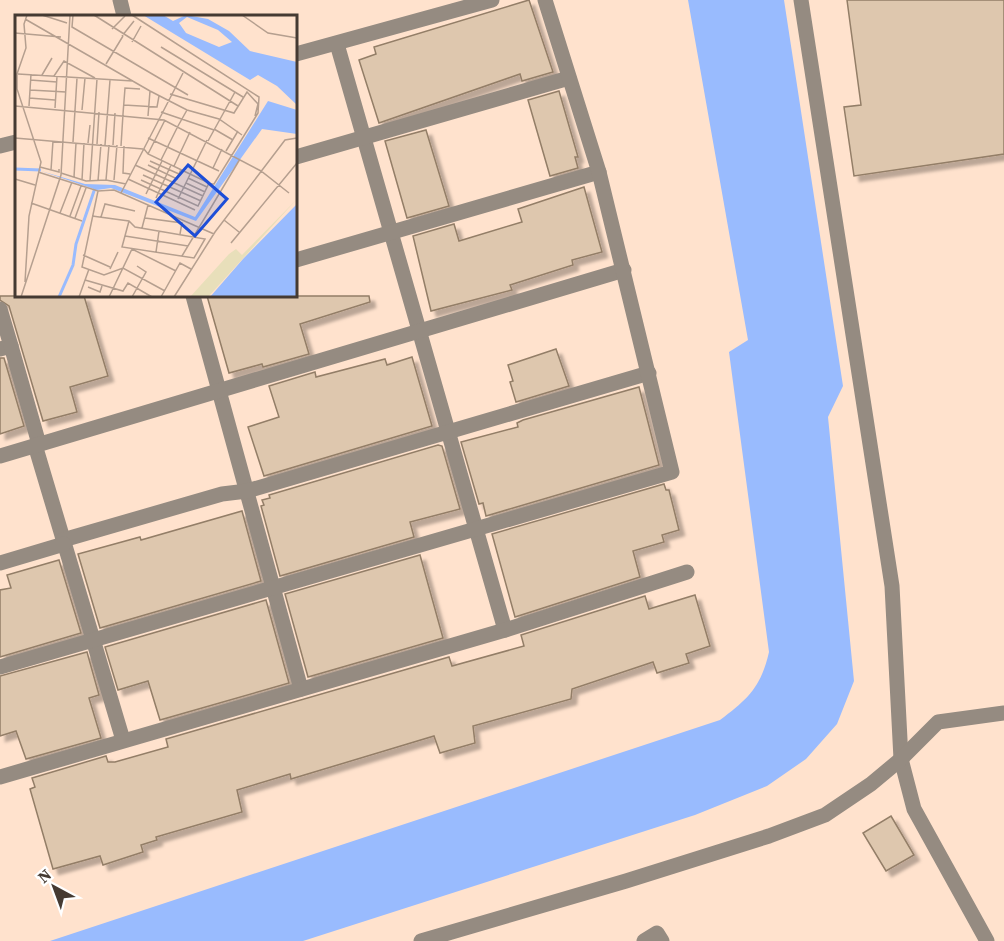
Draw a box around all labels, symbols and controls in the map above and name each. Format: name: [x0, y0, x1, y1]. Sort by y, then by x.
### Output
inset map: [15, 15, 297, 297]
north arrow: [24, 857, 84, 917]
text: N: [33, 863, 56, 888]

